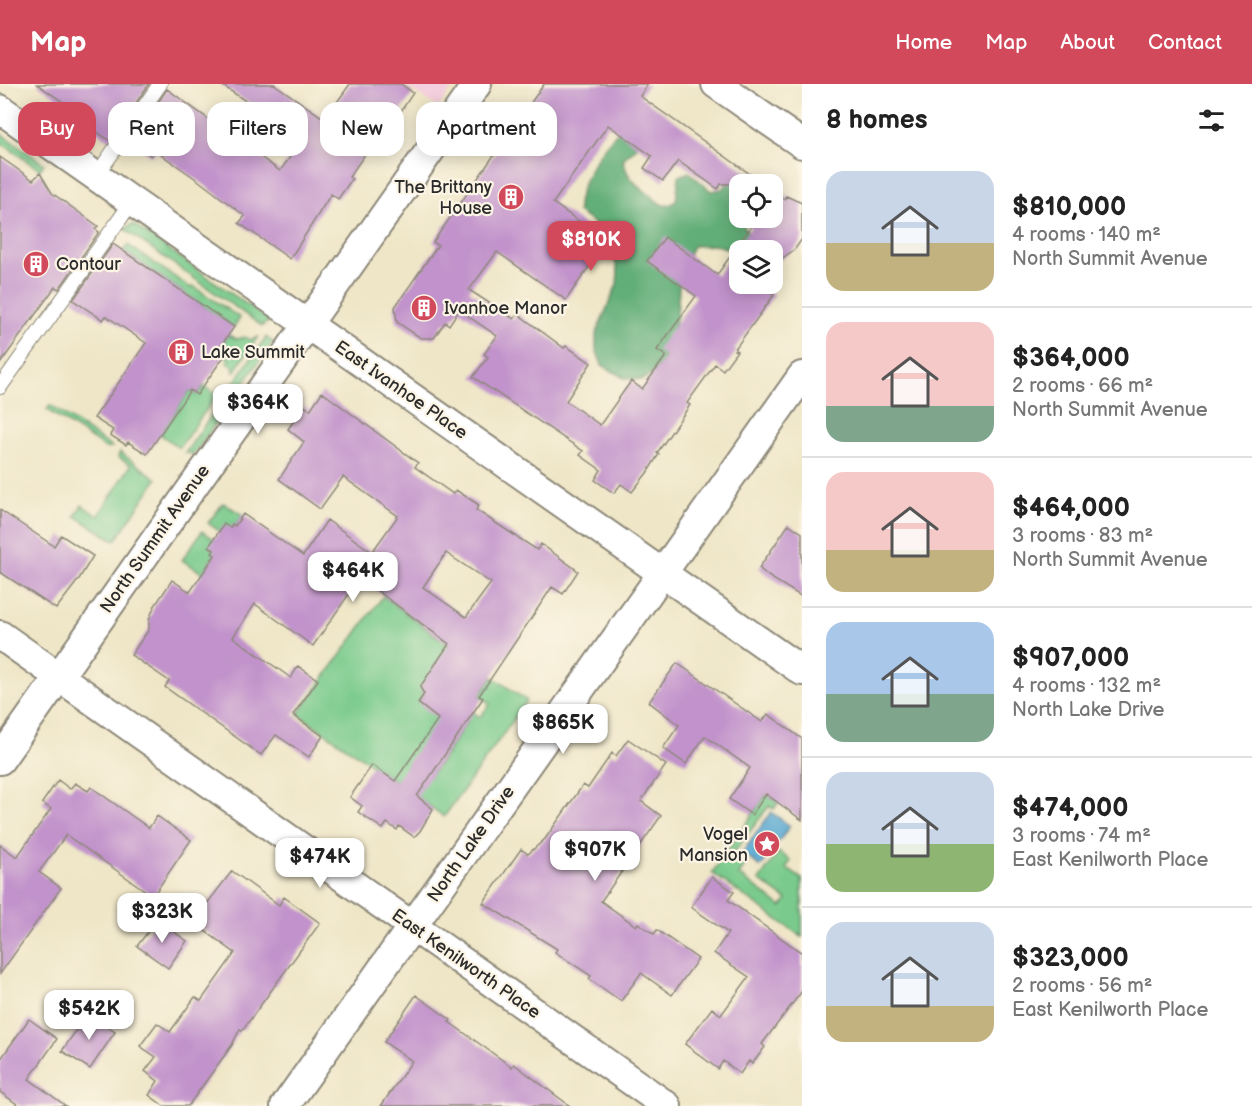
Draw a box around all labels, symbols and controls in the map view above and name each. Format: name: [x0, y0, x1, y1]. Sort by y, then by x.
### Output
text: Map: [30, 26, 86, 59]
text: Home: [895, 30, 952, 55]
text: Map: [985, 30, 1027, 55]
text: About: [1060, 30, 1115, 55]
text: Contact: [1148, 30, 1222, 55]
chip: Buy: [18, 102, 96, 156]
chip: Rent: [108, 102, 195, 156]
chip: Filters: [207, 102, 308, 156]
chip: New: [320, 102, 404, 156]
chip: Apartment: [416, 102, 557, 156]
icon: filters: [1195, 104, 1228, 137]
text: 8 homes: [826, 105, 928, 136]
map controls: [729, 174, 783, 294]
button: locate: [729, 174, 783, 228]
place label: The Brittany House: [394, 177, 493, 219]
building icon: The Brittany House: [496, 182, 526, 212]
text: $810,000: [1012, 192, 1126, 223]
icon: home: [874, 195, 946, 267]
pin: $810K: [549, 221, 633, 272]
text: 4 rooms · 140 m²: [1012, 223, 1161, 247]
text: $810K: [561, 228, 621, 252]
button: layers: [729, 240, 783, 294]
text: North Summit Avenue: [1012, 247, 1208, 271]
building icon: Contour: [21, 249, 51, 279]
place label: Contour: [56, 254, 121, 275]
building icon: Ivanhoe Manor: [409, 293, 439, 323]
place label: Ivanhoe Manor: [444, 298, 567, 319]
street label: East Ivanhoe Place: [331, 336, 472, 444]
building icon: Lake Summit: [166, 337, 196, 367]
place label: Lake Summit: [201, 342, 306, 363]
text: $364,000: [1012, 343, 1130, 374]
icon: home: [874, 346, 946, 418]
text: 2 rooms · 66 m²: [1012, 374, 1153, 398]
pin: $364K: [216, 384, 300, 435]
text: $364K: [227, 391, 289, 415]
text: North Summit Avenue: [1012, 398, 1208, 422]
street label: North Summit Avenue: [96, 461, 214, 617]
text: $464,000: [1012, 493, 1130, 524]
icon: home: [874, 496, 946, 568]
text: 3 rooms · 83 m²: [1012, 524, 1153, 548]
text: North Summit Avenue: [1012, 548, 1208, 572]
pin: $464K: [311, 552, 395, 603]
text: $464K: [322, 559, 384, 583]
text: $907,000: [1012, 643, 1129, 674]
icon: home: [874, 646, 946, 718]
text: 4 rooms · 132 m²: [1012, 674, 1161, 698]
text: North Lake Drive: [1012, 698, 1164, 722]
pin: $865K: [521, 704, 605, 755]
text: $865K: [532, 711, 594, 735]
street label: North Lake Drive: [423, 782, 519, 906]
text: $474,000: [1012, 793, 1128, 824]
icon: home: [874, 796, 946, 868]
place label: Vogel Mansion: [679, 824, 748, 866]
text: 3 rooms · 74 m²: [1012, 824, 1151, 848]
place icon: Vogel Mansion: [752, 829, 782, 859]
pin: $907K: [553, 831, 637, 882]
pin: $474K: [278, 838, 362, 889]
text: $907K: [564, 838, 626, 862]
text: $474K: [289, 845, 351, 869]
text: East Kenilworth Place: [1012, 848, 1208, 872]
pin: $323K: [120, 893, 204, 944]
text: $323K: [131, 900, 193, 924]
street label: East Kenilworth Place: [388, 905, 545, 1023]
text: $323,000: [1012, 943, 1129, 974]
icon: home: [874, 946, 946, 1018]
text: 2 rooms · 56 m²: [1012, 974, 1152, 998]
pin: $542K: [47, 990, 131, 1041]
text: $542K: [58, 997, 120, 1021]
text: East Kenilworth Place: [1012, 998, 1208, 1022]

